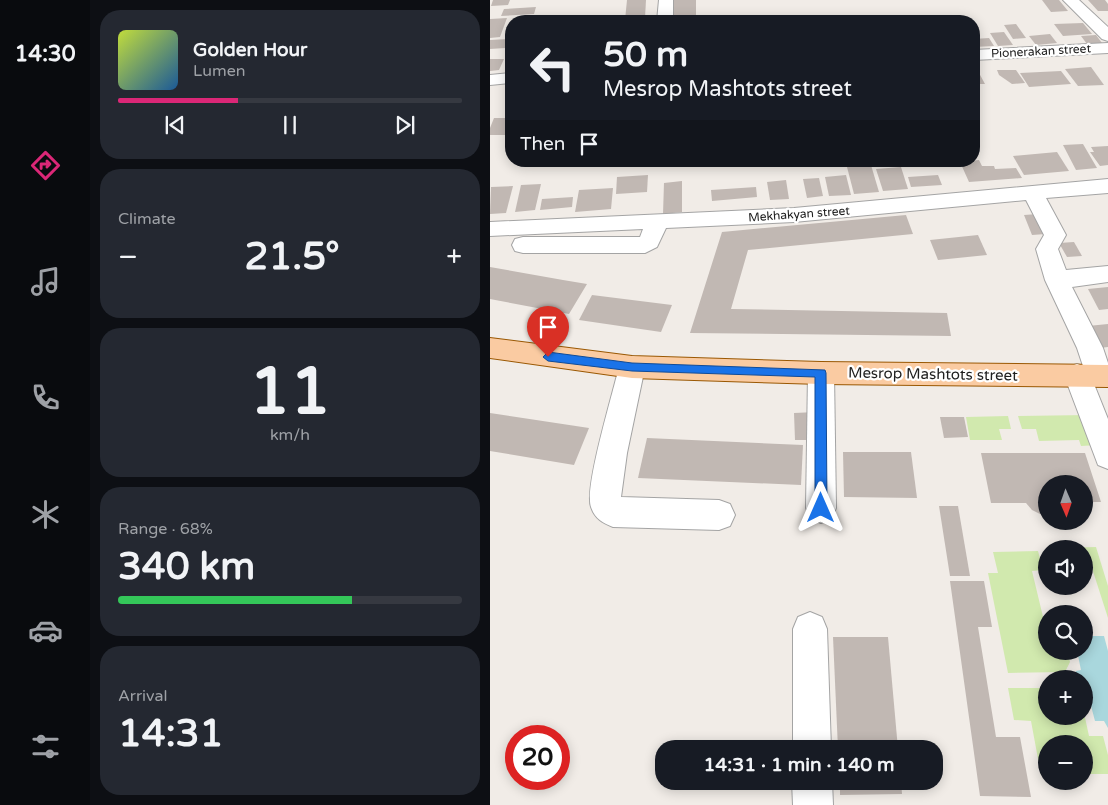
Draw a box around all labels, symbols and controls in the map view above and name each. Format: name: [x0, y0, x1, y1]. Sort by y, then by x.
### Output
text: 50 m: [603, 34, 688, 76]
icon: left: [520, 35, 585, 100]
text: Golden Hour: [193, 39, 307, 61]
text: 14:30: [15, 41, 75, 67]
street label: Pionerakan street: [991, 41, 1092, 61]
text: Lumen: [193, 61, 245, 81]
text: Mesrop Mashtots street: [603, 76, 852, 102]
icon: previous: [161, 111, 189, 139]
icon: pause: [276, 111, 304, 139]
icon: next: [391, 111, 419, 139]
icon: arrive: [575, 130, 603, 158]
text: Then: [520, 133, 565, 155]
icon: directions: [28, 148, 63, 183]
street label: Mekhakyan street: [748, 203, 851, 225]
text: Climate: [118, 209, 176, 229]
text: 21.5°: [245, 234, 340, 280]
text: −: [118, 240, 138, 274]
text: +: [446, 240, 462, 274]
icon: music: [28, 264, 63, 299]
pin: [527, 306, 569, 357]
icon: arrive: [534, 313, 562, 341]
text: 11: [249, 353, 331, 432]
street label: Mesrop Mashtots street: [848, 364, 1018, 384]
icon: phone: [28, 380, 63, 415]
text: km/h: [270, 425, 310, 445]
north arrow: [1038, 475, 1092, 530]
map controls: [1038, 475, 1093, 790]
position arrow: [794, 481, 846, 533]
icon: climate: [28, 497, 63, 532]
text: Range · 68%: [118, 519, 213, 539]
button: sound: [1038, 540, 1093, 595]
text: 340 km: [118, 544, 255, 590]
button: search: [1038, 605, 1093, 660]
icon: car: [28, 613, 63, 648]
button: +: [1038, 670, 1093, 725]
text: Arrival: [118, 686, 167, 706]
text: 14:31: [118, 711, 223, 757]
speed limit sign: 20: [505, 725, 570, 790]
icon: filters: [28, 729, 63, 764]
button: −: [1038, 735, 1093, 790]
text: 14:31 · 1 min · 140 m: [703, 754, 895, 776]

